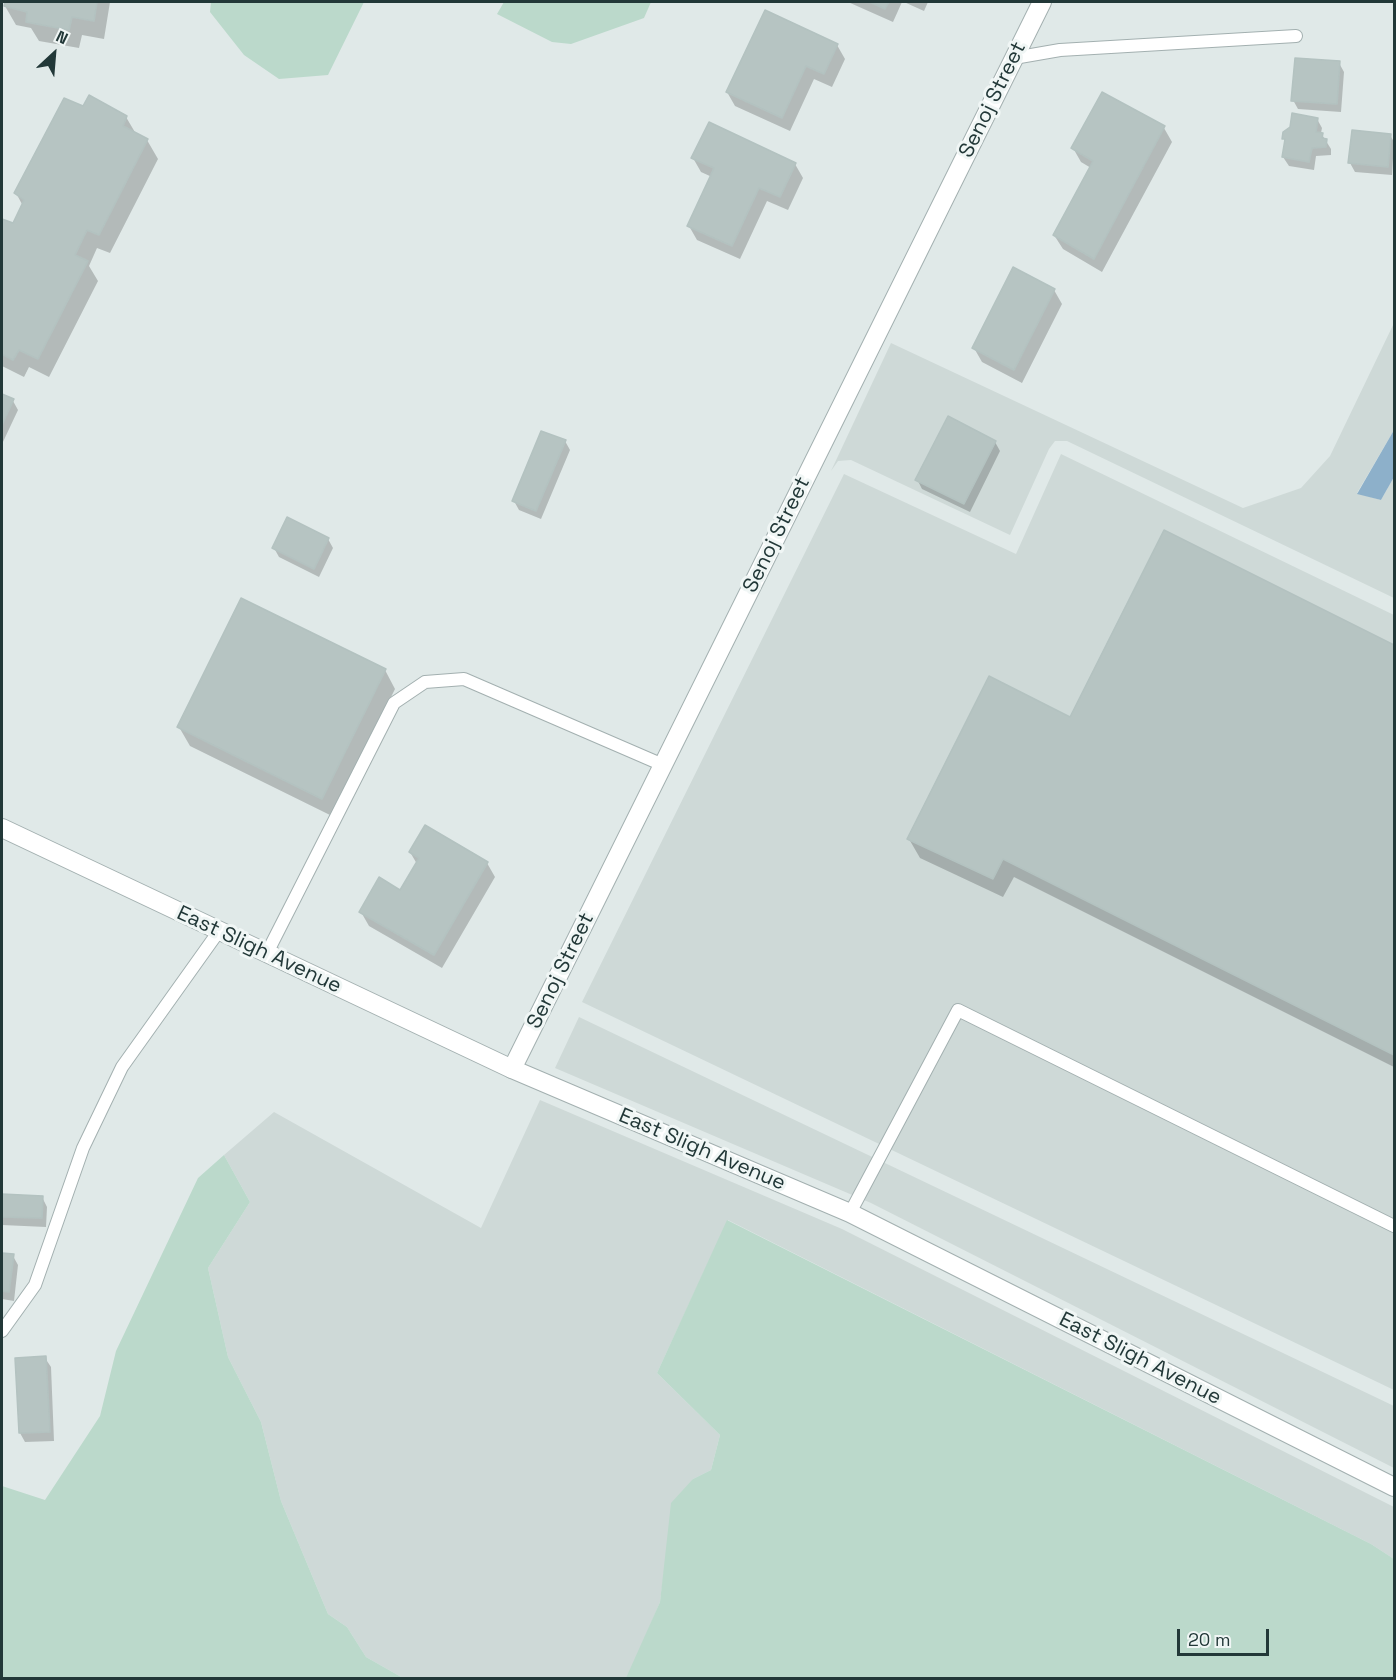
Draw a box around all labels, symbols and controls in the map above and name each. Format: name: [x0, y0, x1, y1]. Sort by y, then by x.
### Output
north arrow: [24, 24, 84, 84]
text: N: [53, 26, 72, 49]
street label: Senoj Street: [954, 38, 1032, 162]
street label: Senoj Street: [738, 473, 816, 597]
street label: East Sligh Avenue: [173, 901, 345, 999]
street label: Senoj Street: [522, 909, 600, 1033]
street label: East Sligh Avenue: [615, 1103, 789, 1197]
street label: East Sligh Avenue: [1055, 1307, 1225, 1411]
scale bar: [1180, 1617, 1272, 1655]
text: 20 m: [1188, 1628, 1231, 1651]

